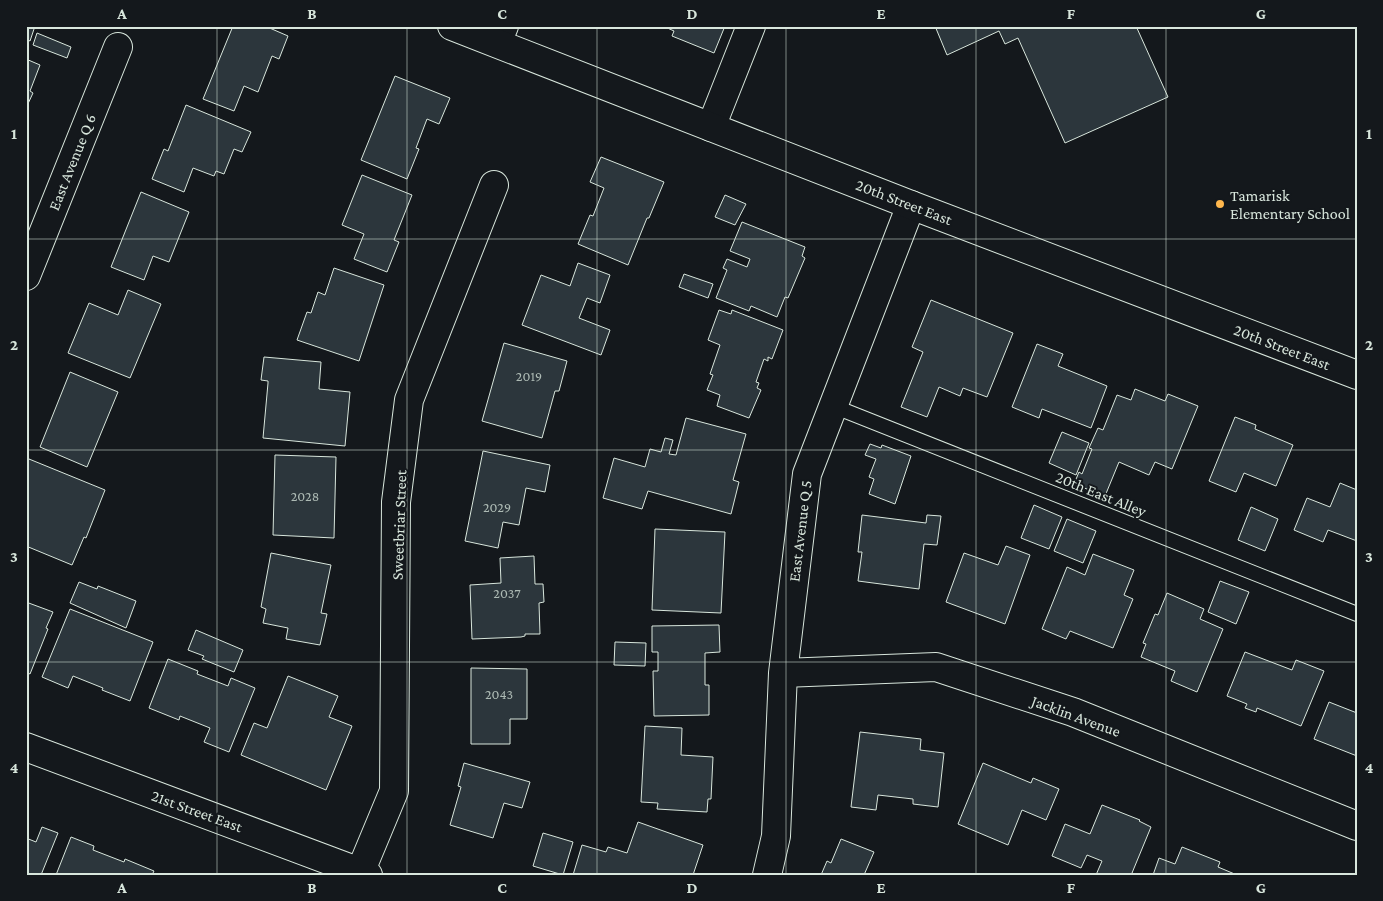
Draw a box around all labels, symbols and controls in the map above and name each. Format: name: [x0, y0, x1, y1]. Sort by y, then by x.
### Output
text: A: [116, 5, 127, 22]
text: B: [307, 5, 317, 22]
text: C: [497, 5, 507, 22]
text: D: [686, 5, 698, 22]
text: E: [876, 5, 886, 22]
text: F: [1067, 5, 1076, 22]
text: G: [1256, 5, 1266, 22]
street label: East Avenue Q 6: [45, 111, 99, 213]
text: 1: [11, 125, 17, 142]
text: 1: [1366, 125, 1372, 142]
street label: 20th Street East: [853, 176, 955, 228]
place label: Tamarisk Elementary School: [1230, 187, 1350, 223]
marker: Tamarisk Elementary School: [1214, 198, 1226, 210]
street label: 20th Street East: [1231, 321, 1333, 373]
text: 2: [10, 336, 18, 353]
text: 2: [1365, 336, 1373, 353]
house number: 2019: [516, 368, 542, 384]
street label: 20th East Alley: [1053, 468, 1149, 521]
street label: Sweetbriar Street: [389, 469, 409, 580]
street label: East Avenue Q 5: [785, 479, 815, 583]
house number: 2028: [291, 488, 319, 504]
house number: 2029: [483, 499, 511, 515]
text: 3: [10, 548, 18, 565]
text: 3: [1365, 548, 1373, 565]
house number: 2037: [493, 585, 521, 601]
house number: 2043: [485, 686, 513, 702]
street label: Jacklin Avenue: [1027, 691, 1123, 741]
text: 4: [10, 759, 19, 776]
text: 4: [1365, 759, 1374, 776]
street label: 21st Street East: [149, 787, 246, 836]
text: A: [116, 879, 127, 896]
text: B: [307, 879, 317, 896]
text: C: [497, 879, 507, 896]
text: D: [686, 879, 698, 896]
text: E: [876, 879, 886, 896]
text: F: [1067, 879, 1076, 896]
text: G: [1256, 879, 1266, 896]

